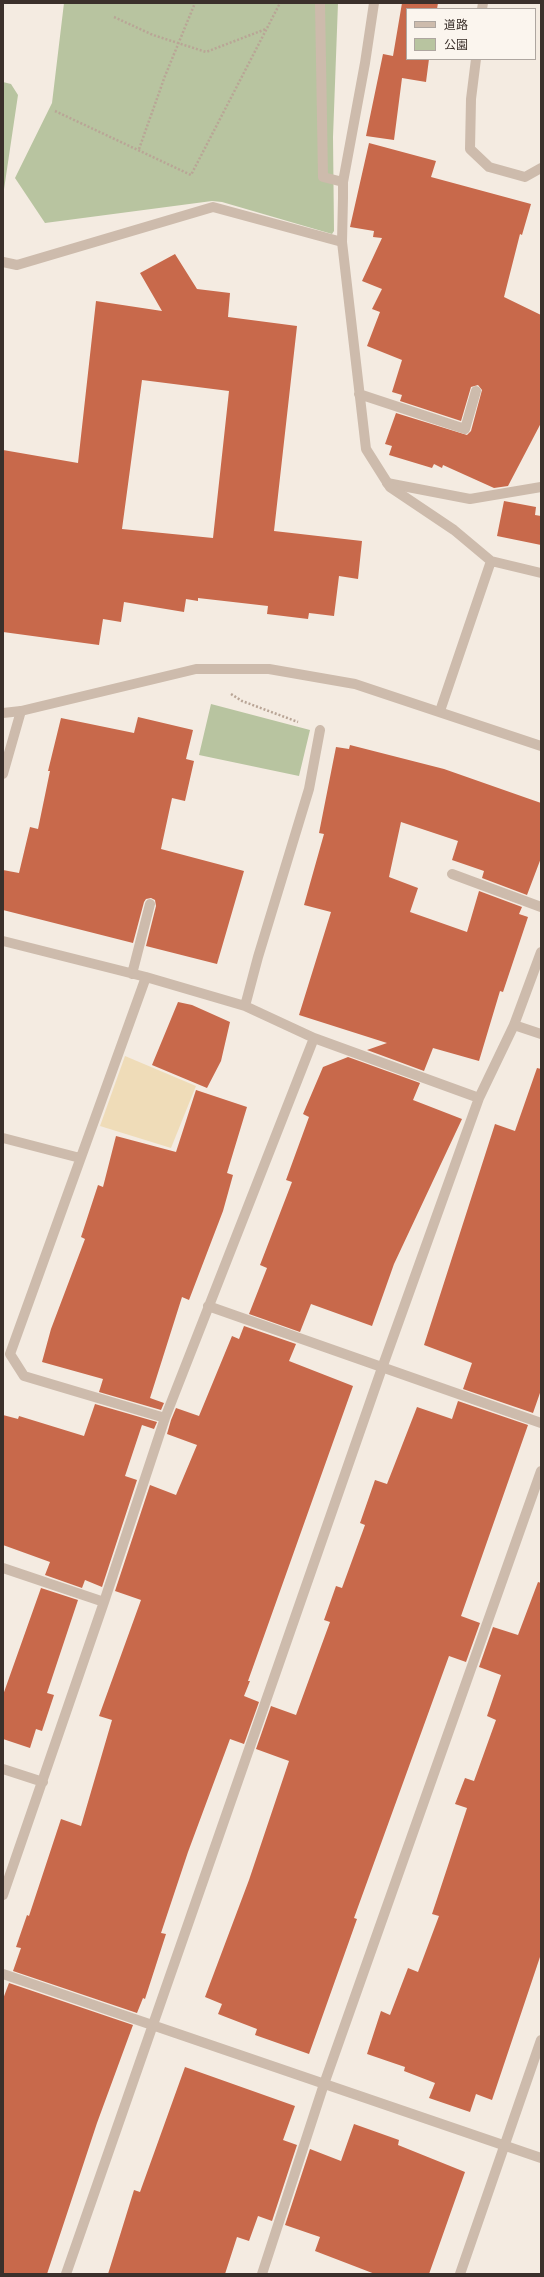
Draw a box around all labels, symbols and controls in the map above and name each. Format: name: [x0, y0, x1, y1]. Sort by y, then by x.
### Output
legend: [406, 8, 536, 60]
text: 道路: [444, 16, 468, 33]
text: 公園: [444, 36, 468, 53]

